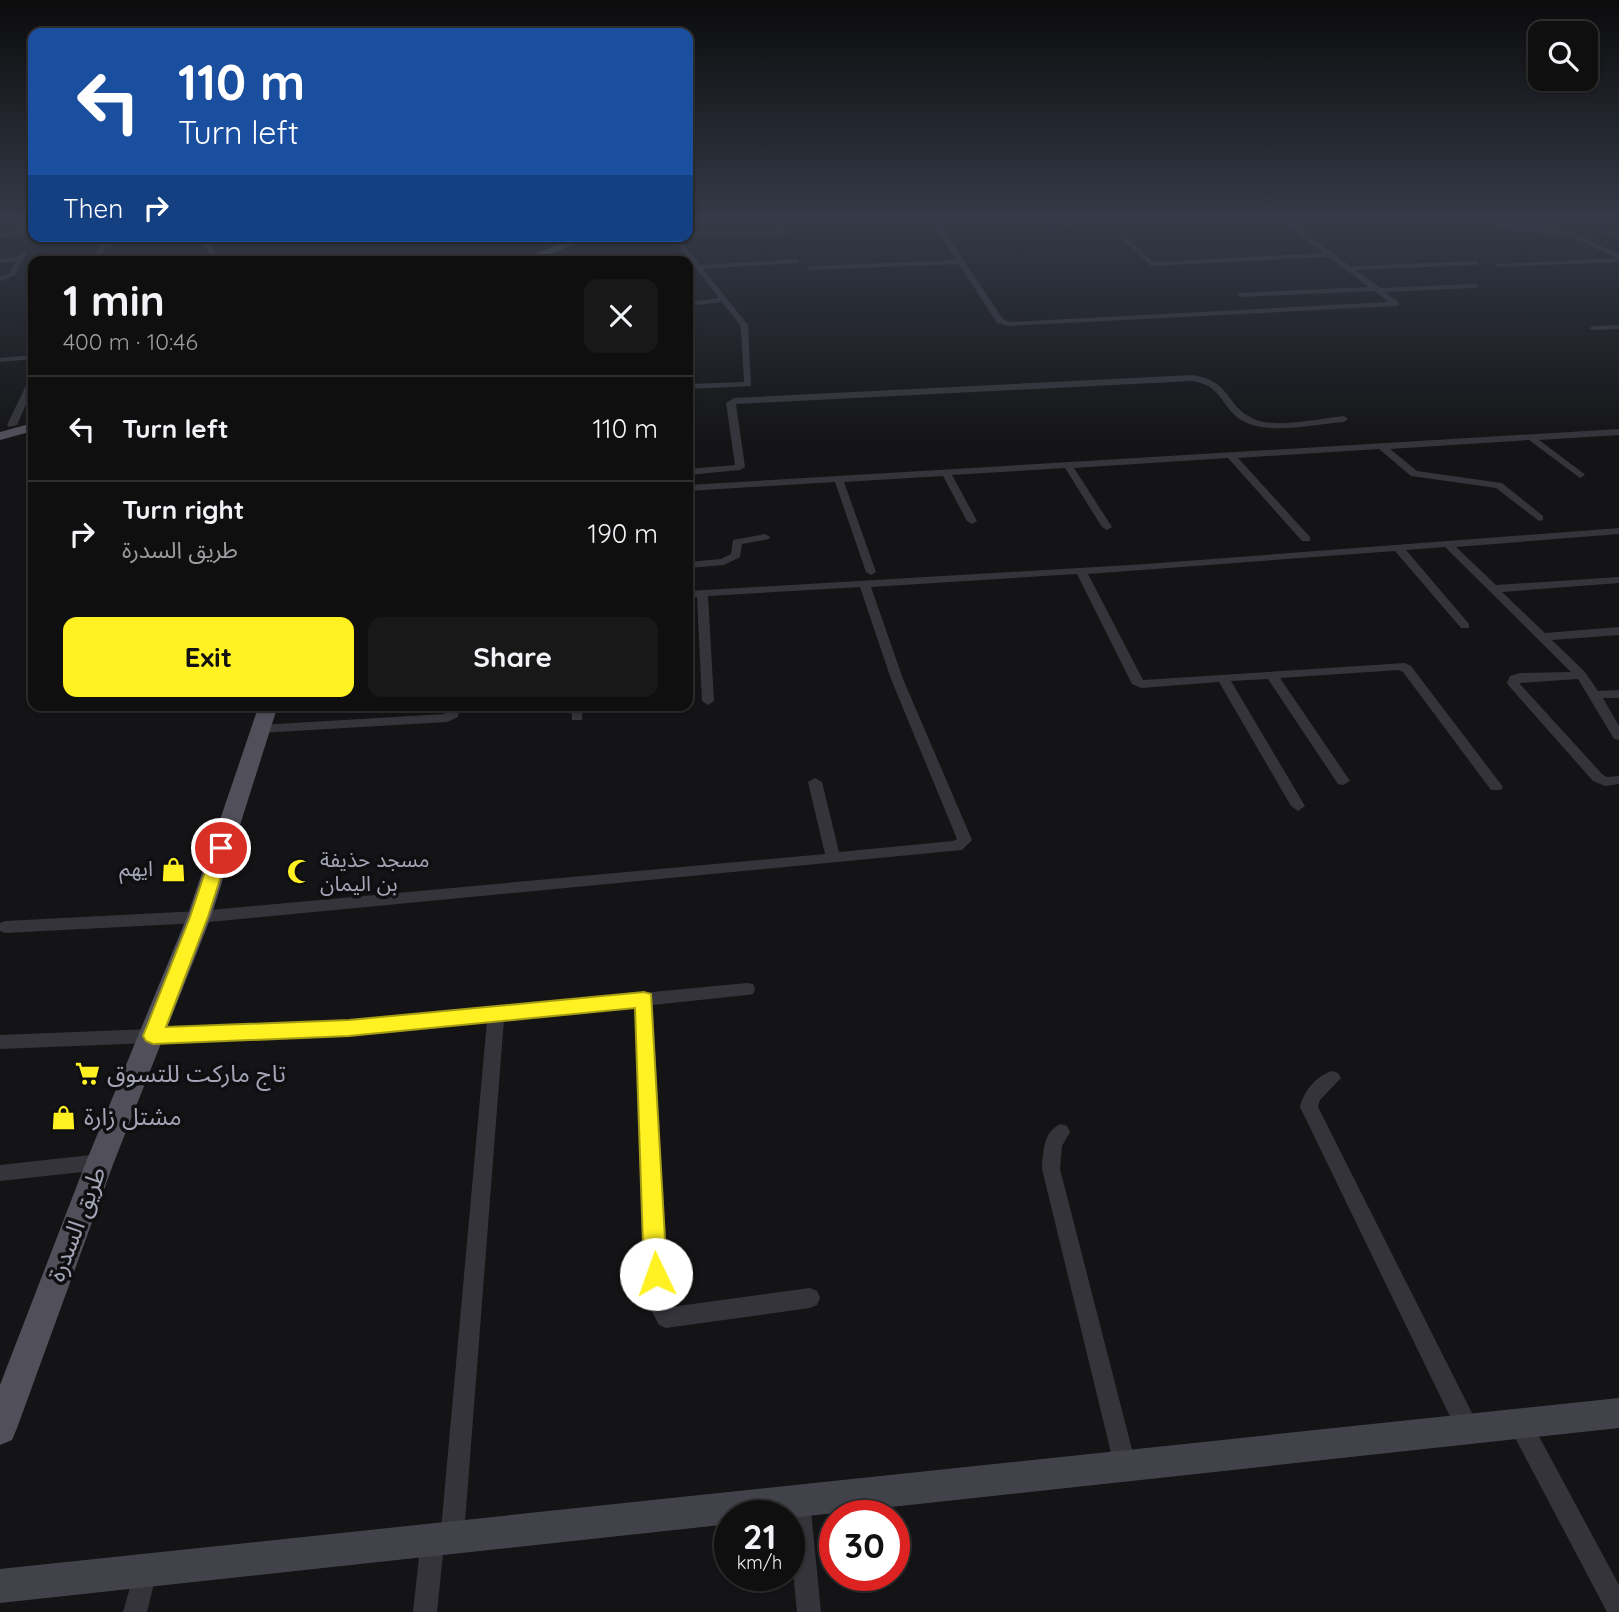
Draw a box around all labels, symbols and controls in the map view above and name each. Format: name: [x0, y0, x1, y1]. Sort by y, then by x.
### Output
map controls: [1528, 21, 1598, 91]
button: search: [1528, 21, 1598, 91]
text: 110 m: [178, 51, 305, 112]
icon: left: [63, 56, 154, 147]
text: Turn left: [178, 112, 299, 152]
icon: right: [137, 189, 175, 227]
text: Then: [63, 192, 123, 225]
text: 1 min: [63, 274, 165, 327]
button: close: [584, 279, 658, 353]
text: 400 m · 10:46: [63, 327, 198, 356]
icon: left: [63, 410, 101, 448]
text: Turn left: [122, 412, 229, 445]
text: 110 m: [592, 412, 658, 445]
text: Turn right: [122, 493, 244, 526]
icon: right: [63, 515, 101, 553]
text: 190 m: [588, 517, 658, 550]
text: طريق السدرة: [122, 535, 238, 564]
button: Exit: [63, 617, 354, 697]
button: Share: [368, 617, 658, 697]
pin: [191, 818, 251, 878]
icon: arrive: [202, 829, 240, 867]
place label: مسجد حذيفة بن اليمان: [320, 846, 430, 896]
place label: ايهم: [119, 855, 153, 884]
shop icon: ايهم: [159, 855, 187, 883]
mosque icon: مسجد حذيفة بن اليمان: [286, 858, 314, 886]
place label: تاج ماركت للتسوق: [107, 1058, 286, 1091]
supermarket icon: تاج ماركت للتسوق: [73, 1060, 101, 1088]
place label: مشتل زارة: [84, 1101, 182, 1131]
shop icon: مشتل زارة: [50, 1103, 78, 1131]
street label: طريق السدرة: [40, 1162, 113, 1286]
position arrow: [619, 1237, 693, 1311]
speed limit sign: 30: [819, 1500, 910, 1591]
text: 21: [743, 1514, 776, 1558]
text: km/h: [737, 1551, 782, 1574]

